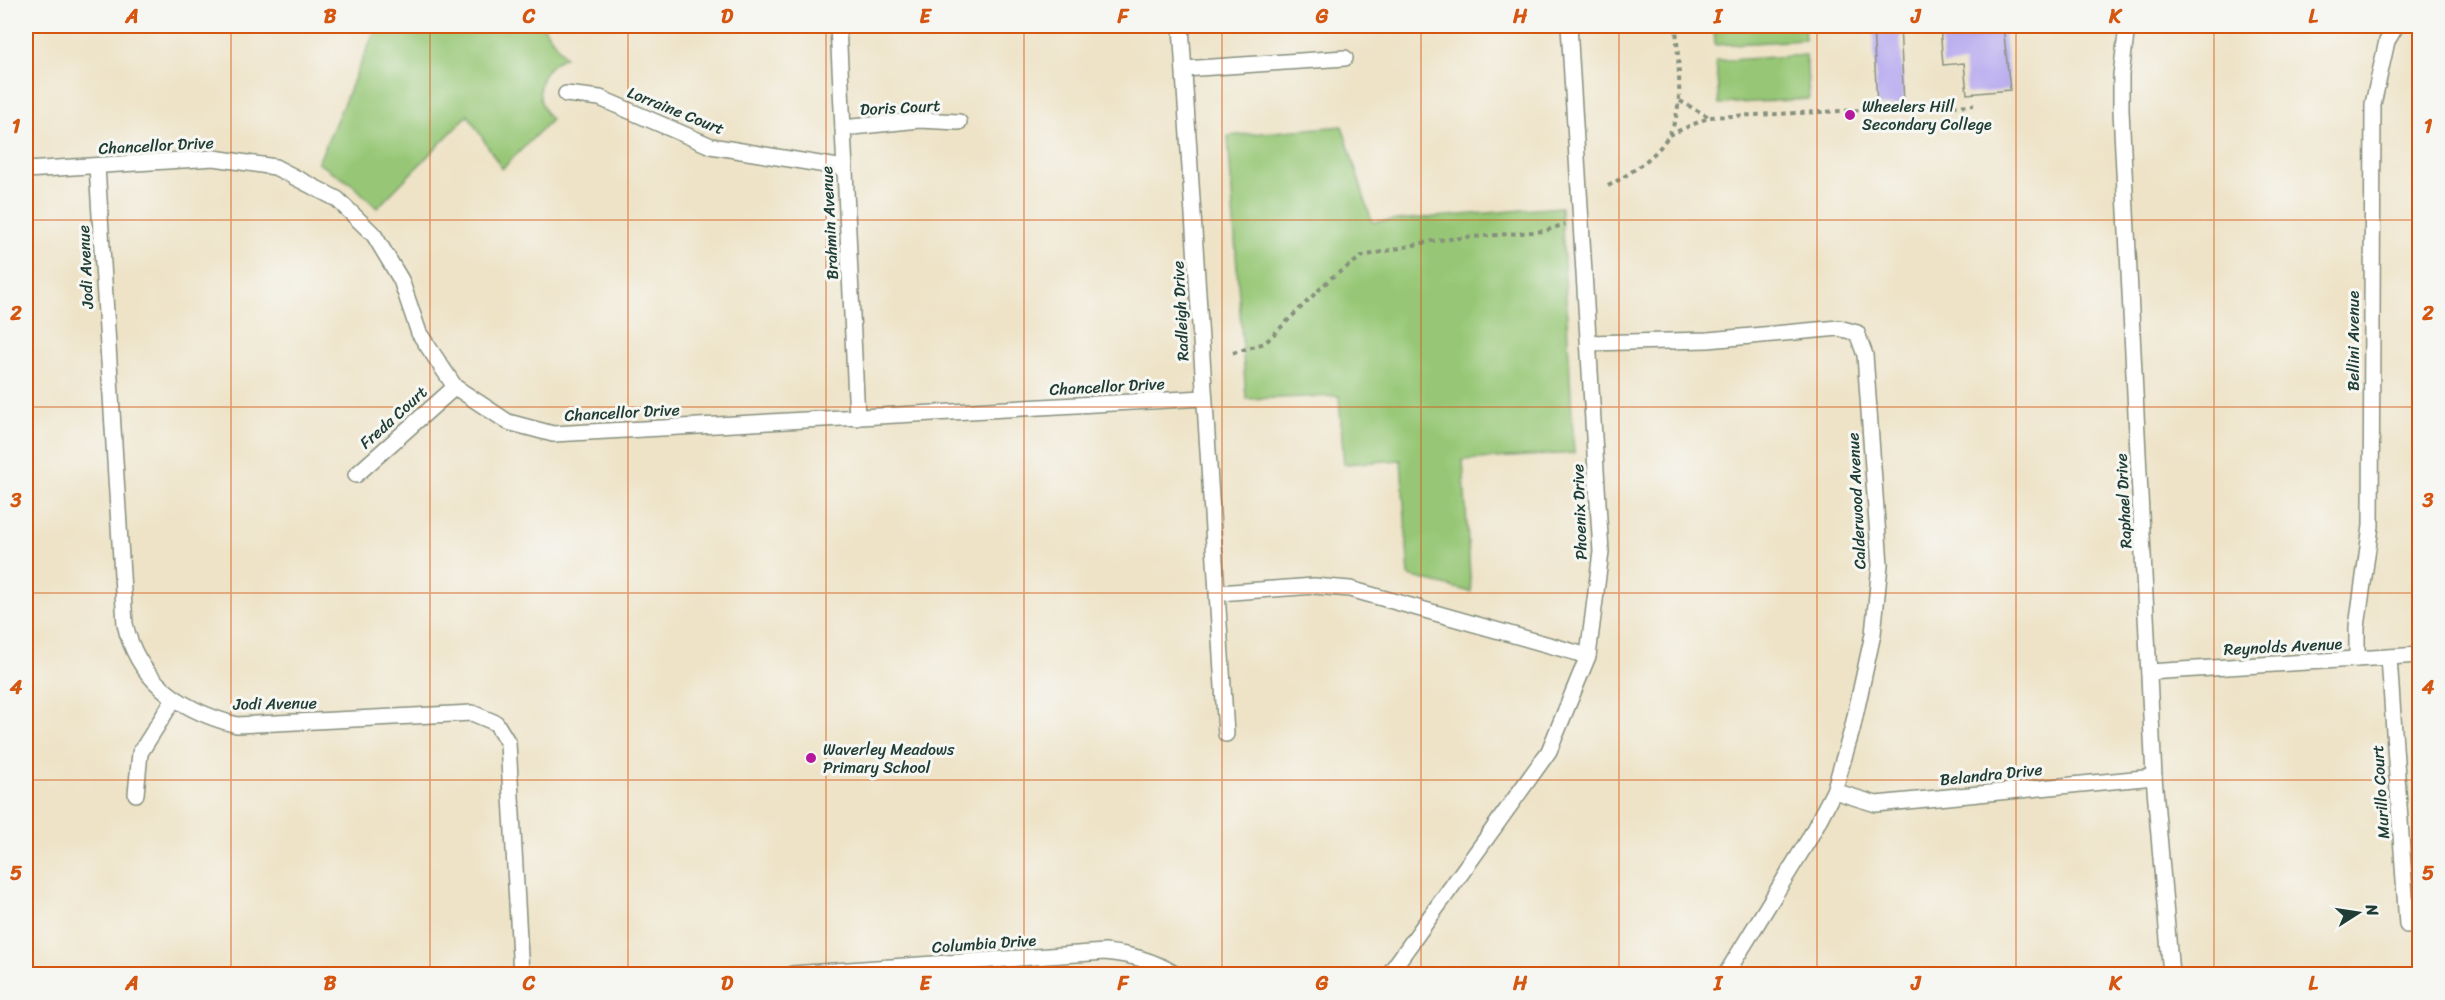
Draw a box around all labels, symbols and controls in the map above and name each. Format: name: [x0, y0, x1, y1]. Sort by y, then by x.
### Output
text: A: [124, 0, 139, 34]
text: B: [324, 0, 337, 34]
text: C: [522, 0, 536, 34]
text: D: [721, 0, 734, 34]
text: E: [919, 0, 932, 34]
text: F: [1117, 0, 1130, 34]
text: G: [1315, 0, 1329, 34]
text: H: [1512, 0, 1528, 34]
text: I: [1713, 0, 1724, 34]
text: J: [1910, 0, 1922, 34]
text: K: [2108, 0, 2123, 34]
text: L: [2308, 0, 2318, 34]
street label: Lorraine Court: [623, 78, 729, 143]
street label: Doris Court: [859, 91, 941, 124]
place label: Wheelers Hill Secondary College: [1862, 92, 1992, 139]
marker: Wheelers Hill Secondary College: [1843, 108, 1857, 122]
text: 1: [12, 109, 21, 144]
text: 1: [2424, 109, 2433, 144]
street label: Chancellor Drive: [98, 128, 214, 163]
street label: Brahmin Avenue: [812, 165, 847, 281]
street label: Jodi Avenue: [69, 224, 102, 311]
street label: Radleigh Drive: [1163, 260, 1198, 362]
street label: Bellini Avenue: [2339, 291, 2368, 391]
text: 2: [9, 296, 22, 331]
text: 2: [2421, 296, 2434, 331]
street label: Chancellor Drive: [1049, 369, 1165, 404]
street label: Freda Court: [352, 378, 434, 456]
street label: Chancellor Drive: [564, 395, 680, 430]
street label: Calderwood Avenue: [1838, 432, 1875, 570]
street label: Raphael Drive: [2107, 453, 2140, 549]
street label: Phoenix Drive: [1563, 463, 1596, 560]
text: 3: [10, 483, 22, 518]
text: 3: [2422, 483, 2434, 518]
street label: Reynolds Avenue: [2223, 629, 2343, 664]
text: 4: [9, 670, 23, 705]
text: 4: [2421, 670, 2435, 705]
street label: Jodi Avenue: [232, 688, 317, 719]
place label: Waverley Meadows Primary School: [823, 735, 955, 782]
street label: Murillo Court: [2363, 744, 2398, 840]
marker: Waverley Meadows Primary School: [804, 751, 818, 765]
street label: Belandra Drive: [1938, 755, 2044, 794]
text: 5: [10, 856, 22, 891]
text: 5: [2422, 856, 2434, 891]
north arrow: [2328, 883, 2388, 943]
text: N: [2357, 901, 2388, 919]
street label: Columbia Drive: [931, 925, 1037, 962]
text: A: [124, 966, 139, 1000]
text: B: [324, 966, 337, 1000]
text: C: [522, 966, 536, 1000]
text: D: [721, 966, 734, 1000]
text: E: [919, 966, 932, 1000]
text: F: [1117, 966, 1130, 1000]
text: G: [1315, 966, 1329, 1000]
text: H: [1512, 966, 1528, 1000]
text: I: [1713, 966, 1724, 1000]
text: J: [1910, 966, 1922, 1000]
text: K: [2108, 966, 2123, 1000]
text: L: [2308, 966, 2318, 1000]

